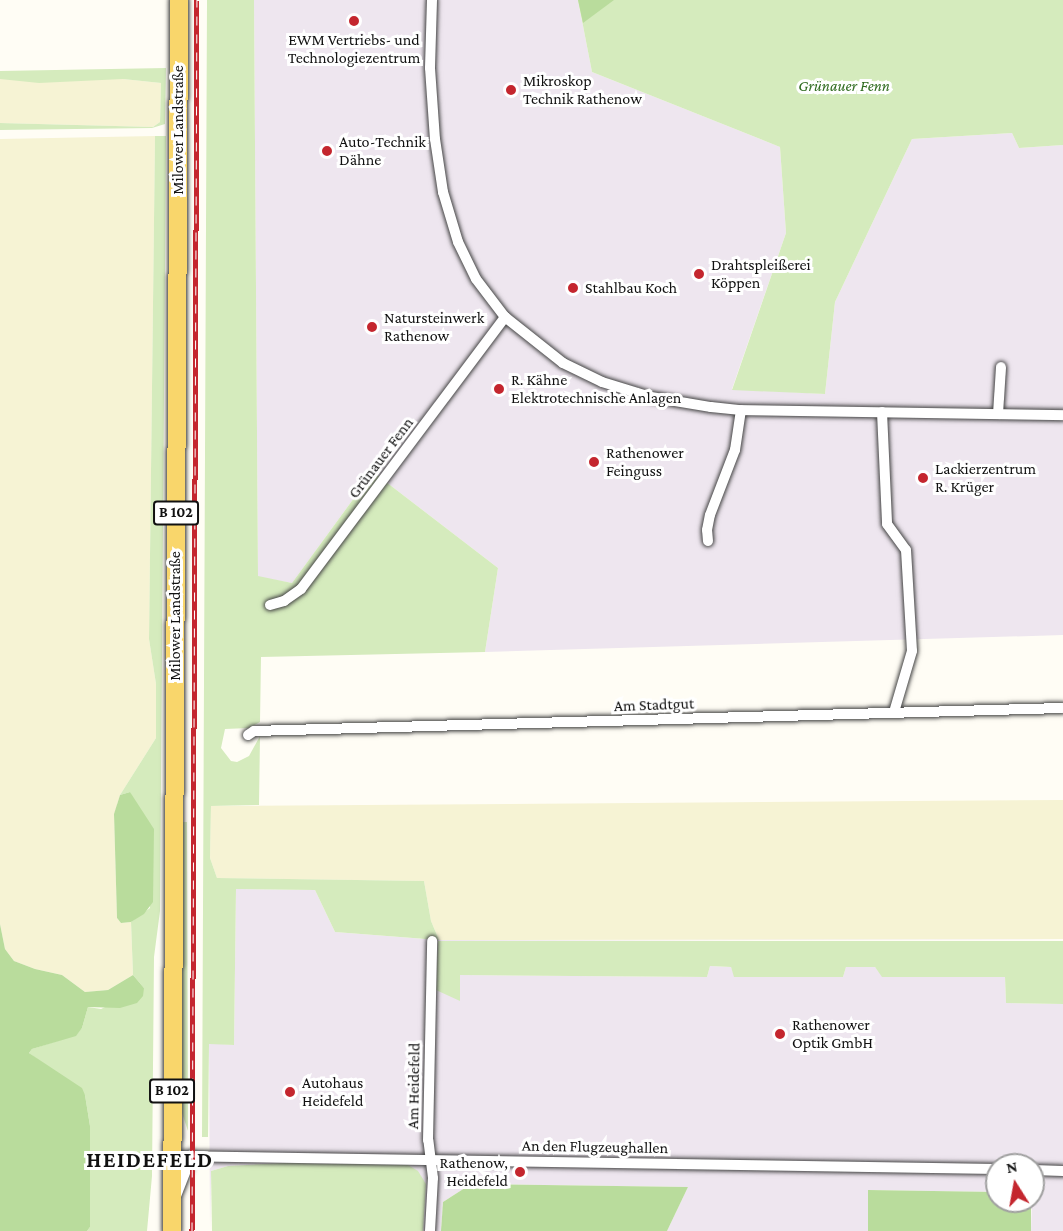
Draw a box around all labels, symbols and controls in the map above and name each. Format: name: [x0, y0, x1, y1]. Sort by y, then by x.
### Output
marker: EWM Vertriebs- und Technologiezentrum: [347, 14, 361, 28]
place label: EWM Vertriebs- und Technologiezentrum: [288, 30, 420, 68]
street label: Milower Landstraße: [168, 65, 188, 195]
place label: Mikroskop Technik Rathenow: [523, 71, 642, 109]
park label: Grünauer Fenn: [798, 76, 890, 96]
marker: Mikroskop Technik Rathenow: [504, 83, 518, 97]
place label: Auto-Technik Dähne: [339, 132, 426, 170]
marker: Auto-Technik Dähne: [320, 144, 334, 158]
place label: Drahtspleißerei Köppen: [711, 255, 811, 293]
marker: Drahtspleißerei Köppen: [692, 267, 706, 281]
place label: Stahlbau Koch: [585, 278, 677, 298]
marker: Stahlbau Koch: [566, 281, 580, 295]
place label: Natursteinwerk Rathenow: [384, 308, 484, 346]
marker: Natursteinwerk Rathenow: [365, 320, 379, 334]
place label: R. Kähne Elektrotechnische Anlagen: [511, 370, 681, 408]
marker: R. Kähne Elektrotechnische Anlagen: [492, 382, 506, 396]
street label: Grünauer Fenn: [344, 414, 418, 502]
place label: Rathenower Feinguss: [606, 443, 684, 481]
marker: Rathenower Feinguss: [587, 455, 601, 469]
place label: Lackierzentrum R. Krüger: [935, 459, 1036, 497]
marker: Lackierzentrum R. Krüger: [916, 471, 930, 485]
road number: B 102: [152, 501, 200, 525]
street label: Milower Landstraße: [165, 551, 185, 681]
street label: Am Stadtgut: [614, 694, 694, 716]
place label: Rathenower Optik GmbH: [792, 1015, 873, 1053]
marker: Rathenower Optik GmbH: [773, 1027, 787, 1041]
street label: Am Heidefeld: [404, 1043, 424, 1129]
place label: Autohaus Heidefeld: [302, 1073, 363, 1111]
road number: B 102: [148, 1079, 196, 1103]
marker: Autohaus Heidefeld: [283, 1085, 297, 1099]
street label: An den Flugzeughallen: [522, 1136, 668, 1158]
district label: HEIDEFELD: [86, 1147, 214, 1173]
place label: Rathenow, Heidefeld: [440, 1153, 508, 1191]
north arrow: [985, 1153, 1045, 1213]
text: N: [1005, 1157, 1019, 1176]
marker: Rathenow, Heidefeld: [513, 1165, 527, 1179]

